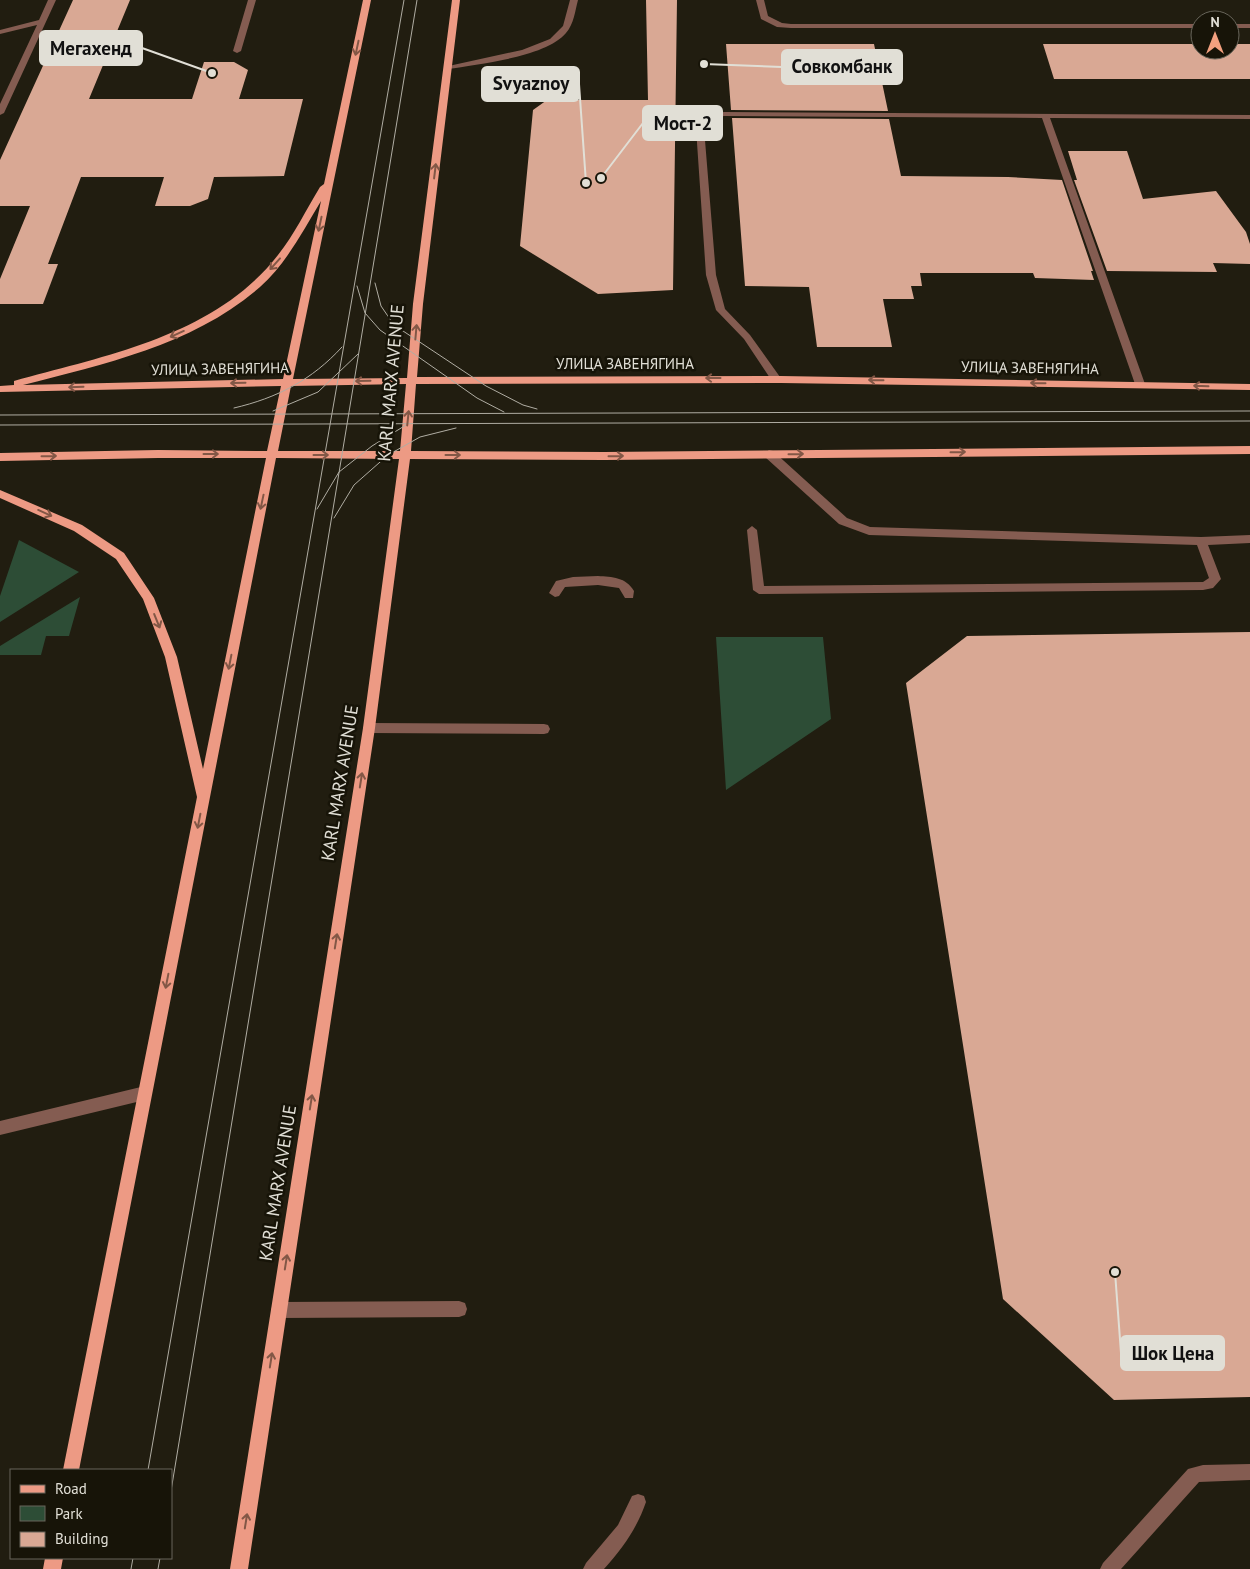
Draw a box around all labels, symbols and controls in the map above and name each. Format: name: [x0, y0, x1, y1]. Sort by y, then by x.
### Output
north arrow: [1190, 10, 1240, 60]
text: N: [1210, 13, 1220, 31]
callout: Мегахенд: [40, 31, 142, 65]
text: Мегахенд: [50, 36, 132, 60]
one-way arrow: [352, 39, 361, 55]
callout: Совкомбанк: [782, 50, 902, 84]
text: Совкомбанк: [792, 54, 893, 78]
callout: Svyaznoy: [482, 67, 579, 101]
text: Svyaznoy: [493, 71, 570, 95]
callout: Мост-2: [643, 106, 722, 140]
text: Мост-2: [654, 111, 712, 135]
one-way arrow: [430, 163, 440, 179]
one-way arrow: [315, 215, 325, 231]
one-way arrow: [270, 257, 281, 270]
street label: KARL MARX AVENUE: [372, 303, 409, 463]
one-way arrow: [411, 325, 421, 341]
one-way arrow: [170, 329, 185, 339]
street label: УЛИЦА ЗАВЕНЯГИНА: [556, 354, 694, 373]
street label: УЛИЦА ЗАВЕНЯГИНА: [961, 357, 1099, 378]
street label: УЛИЦА ЗАВЕНЯГИНА: [151, 358, 289, 379]
one-way arrow: [706, 373, 722, 383]
one-way arrow: [868, 375, 884, 385]
one-way arrow: [355, 377, 371, 386]
one-way arrow: [230, 378, 246, 388]
one-way arrow: [1030, 378, 1046, 388]
one-way arrow: [1193, 381, 1209, 391]
one-way arrow: [68, 382, 84, 391]
one-way arrow: [403, 410, 413, 426]
one-way arrow: [950, 447, 966, 457]
one-way arrow: [202, 449, 219, 459]
one-way arrow: [788, 449, 804, 459]
one-way arrow: [312, 450, 328, 460]
one-way arrow: [445, 450, 461, 460]
one-way arrow: [40, 451, 56, 461]
one-way arrow: [608, 451, 624, 461]
one-way arrow: [257, 494, 266, 510]
one-way arrow: [37, 509, 52, 519]
one-way arrow: [153, 613, 162, 629]
one-way arrow: [224, 653, 234, 669]
street label: KARL MARX AVENUE: [316, 703, 363, 863]
one-way arrow: [356, 773, 366, 789]
one-way arrow: [193, 813, 203, 829]
one-way arrow: [331, 933, 341, 949]
one-way arrow: [162, 972, 172, 988]
one-way arrow: [306, 1094, 316, 1110]
street label: KARL MARX AVENUE: [254, 1103, 301, 1263]
one-way arrow: [282, 1254, 292, 1270]
callout: Шок Цена: [1121, 1336, 1224, 1370]
text: Шок Цена: [1132, 1341, 1214, 1365]
one-way arrow: [266, 1353, 276, 1369]
legend: [10, 1469, 172, 1559]
text: Road: [55, 1479, 87, 1498]
text: Park: [55, 1504, 83, 1523]
one-way arrow: [242, 1513, 252, 1529]
text: Building: [55, 1529, 109, 1548]

